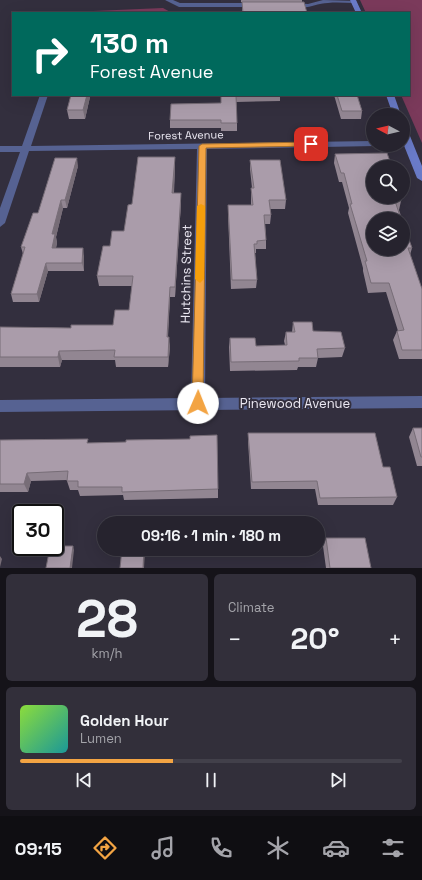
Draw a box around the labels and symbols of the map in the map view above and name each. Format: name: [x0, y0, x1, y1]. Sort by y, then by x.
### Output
north arrow: [366, 108, 410, 152]
street label: Forest Avenue: [148, 127, 224, 143]
pin: [294, 127, 328, 161]
street label: Hutchins Street: [177, 224, 195, 324]
position arrow: [177, 382, 219, 424]
street label: Pinewood Avenue: [240, 395, 350, 412]
speed limit sign: 30: [12, 504, 64, 556]

